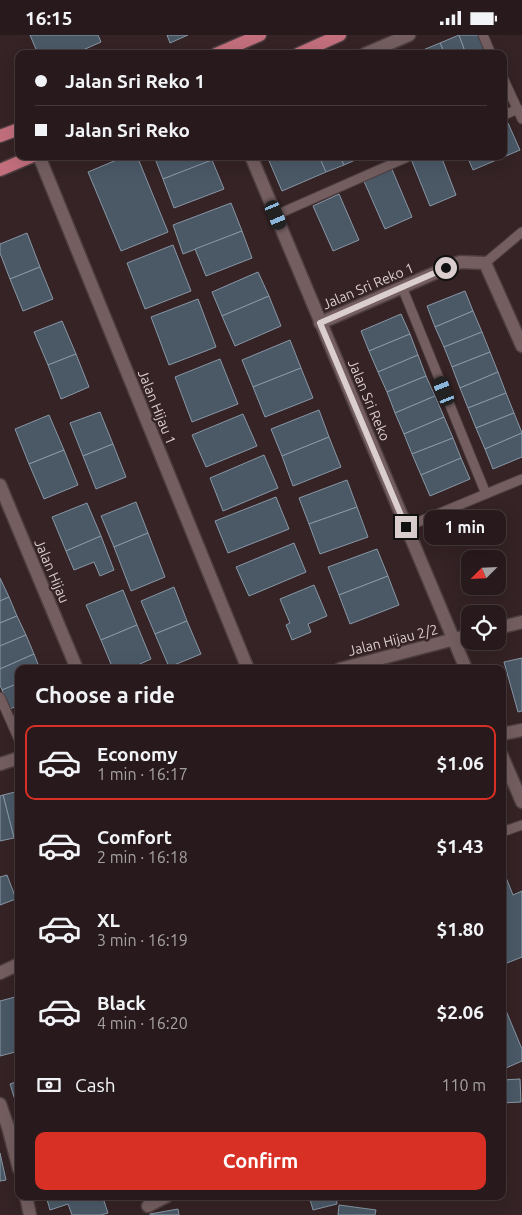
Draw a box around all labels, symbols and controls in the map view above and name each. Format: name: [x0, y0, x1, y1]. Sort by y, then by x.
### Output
text: 16:15: [25, 7, 73, 29]
text: Jalan Sri Reko 1: [65, 70, 205, 92]
text: Jalan Sri Reko: [65, 119, 190, 141]
car: [263, 198, 288, 232]
route start: [435, 257, 457, 279]
street label: Jalan Sri Reko 1: [320, 260, 416, 312]
street label: Jalan Sri Reko: [345, 357, 393, 443]
street label: Jalan Hijau 1: [135, 367, 179, 447]
car: [431, 374, 456, 408]
callout: 1 min: [424, 509, 506, 545]
route end: [395, 516, 417, 538]
text: 1 min: [445, 518, 485, 536]
street label: Jalan Hijau: [31, 537, 73, 605]
north arrow: [461, 550, 506, 595]
map controls: [461, 550, 506, 650]
button: locate: [461, 605, 506, 650]
street label: Jalan Hijau 2/2: [346, 621, 440, 659]
text: Choose a ride: [35, 682, 175, 707]
icon: car: [37, 740, 82, 785]
text: Economy: [97, 743, 178, 765]
text: $1.06: [436, 752, 484, 774]
text: 1 min · 16:17: [97, 765, 188, 783]
icon: car: [37, 823, 82, 868]
text: Comfort: [97, 826, 172, 848]
text: $1.43: [436, 835, 484, 857]
text: 2 min · 16:18: [97, 848, 188, 866]
icon: car: [37, 906, 82, 951]
text: XL: [97, 909, 120, 931]
text: $1.80: [436, 918, 484, 940]
text: 3 min · 16:19: [97, 931, 188, 949]
icon: car: [37, 989, 82, 1034]
text: Black: [97, 992, 146, 1014]
text: $2.06: [436, 1001, 484, 1023]
text: 4 min · 16:20: [97, 1014, 188, 1032]
icon: cash: [35, 1071, 63, 1099]
text: Cash: [75, 1074, 116, 1096]
text: 110 m: [441, 1076, 486, 1094]
button: Confirm: [35, 1132, 486, 1190]

